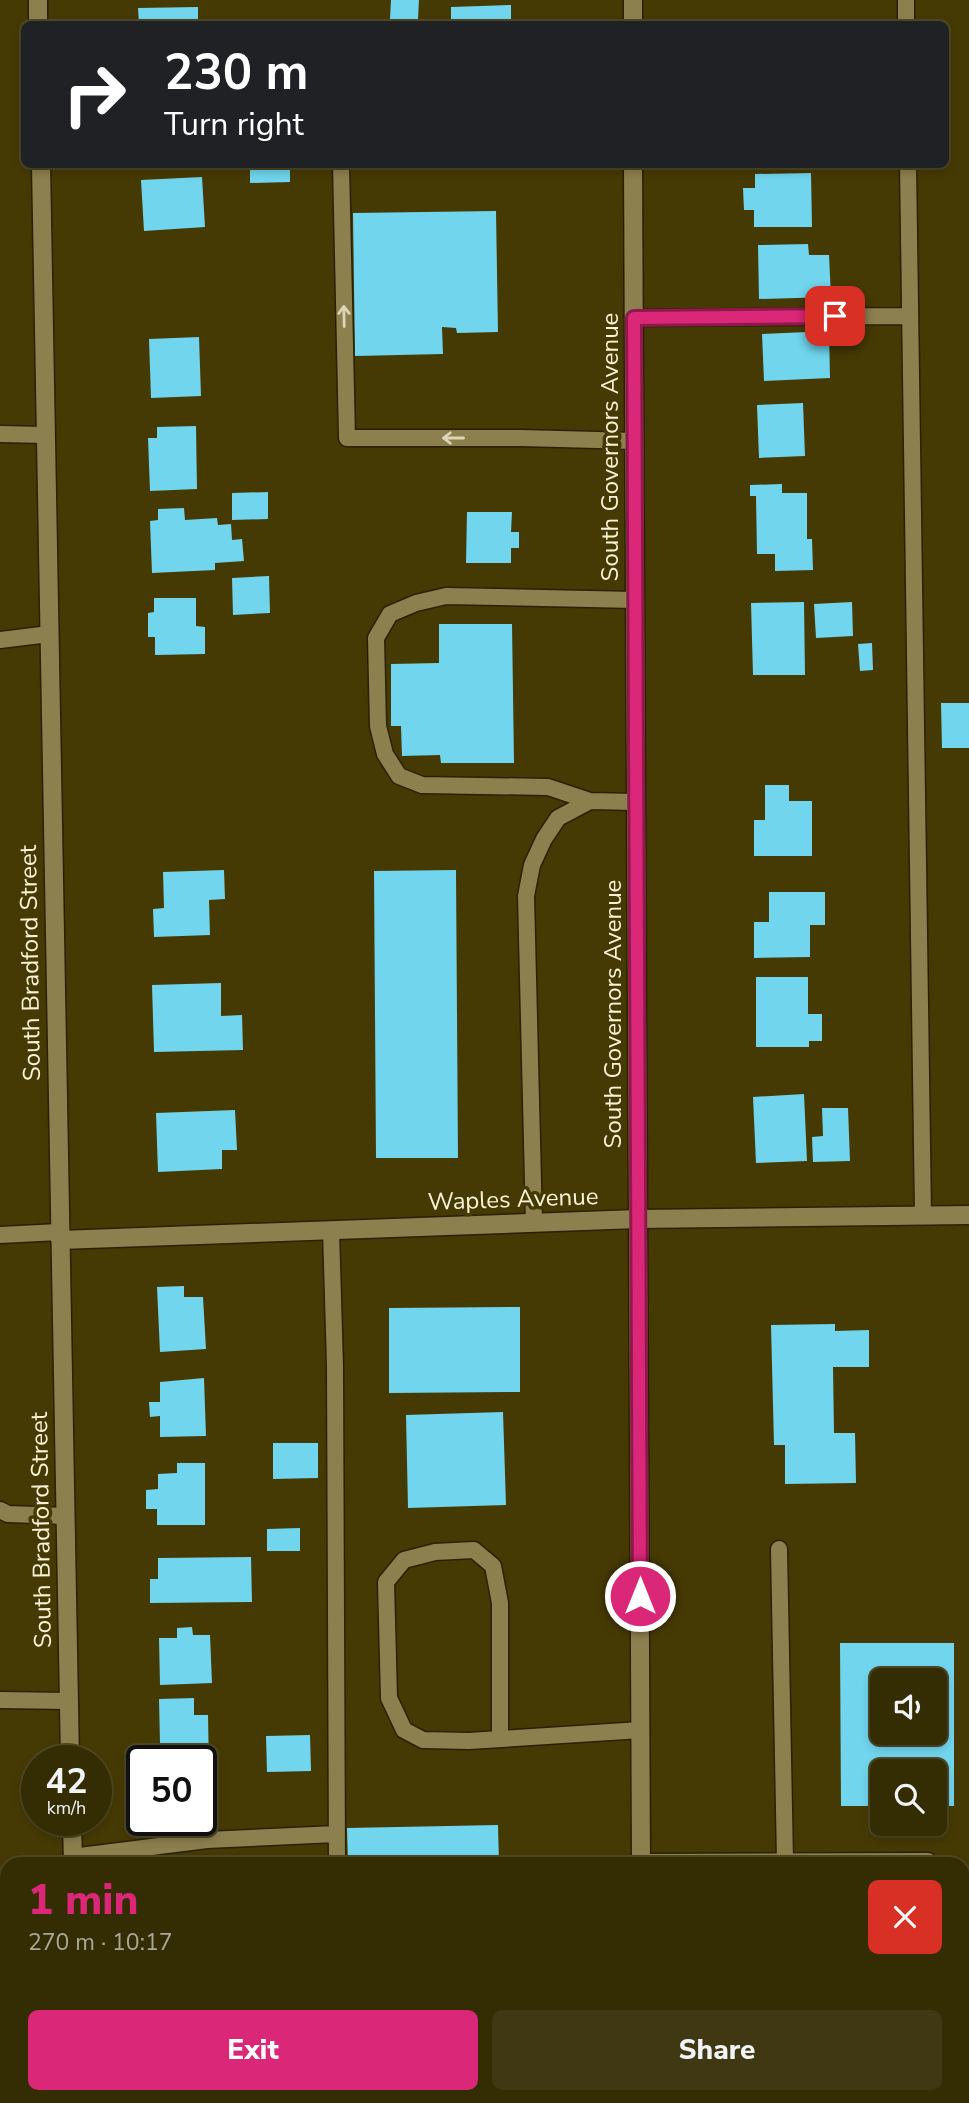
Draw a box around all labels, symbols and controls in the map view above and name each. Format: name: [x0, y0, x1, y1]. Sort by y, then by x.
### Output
text: 230 m: [164, 39, 308, 106]
icon: right: [49, 49, 140, 140]
text: Turn right: [164, 103, 304, 146]
pin: [805, 286, 865, 346]
icon: arrive: [816, 297, 854, 335]
one-way arrow: [338, 305, 351, 328]
street label: South Governors Avenue: [594, 313, 626, 581]
one-way arrow: [441, 431, 464, 445]
street label: South Bradford Street: [12, 844, 48, 1081]
street label: South Governors Avenue: [597, 880, 629, 1148]
street label: Waples Avenue: [427, 1180, 599, 1218]
street label: South Bradford Street: [23, 1411, 59, 1648]
position arrow: [603, 1559, 677, 1633]
map controls: [870, 1668, 947, 1836]
button: sound: [870, 1668, 947, 1745]
speed limit sign: 50: [126, 1745, 217, 1836]
text: 42: [45, 1758, 88, 1805]
button: search: [870, 1759, 947, 1836]
text: km/h: [47, 1796, 86, 1820]
text: 1 min: [28, 1872, 138, 1929]
button: close: [868, 1880, 942, 1954]
text: 270 m · 10:17: [28, 1927, 173, 1958]
button: Exit: [28, 2010, 478, 2090]
button: Share: [492, 2010, 942, 2090]

